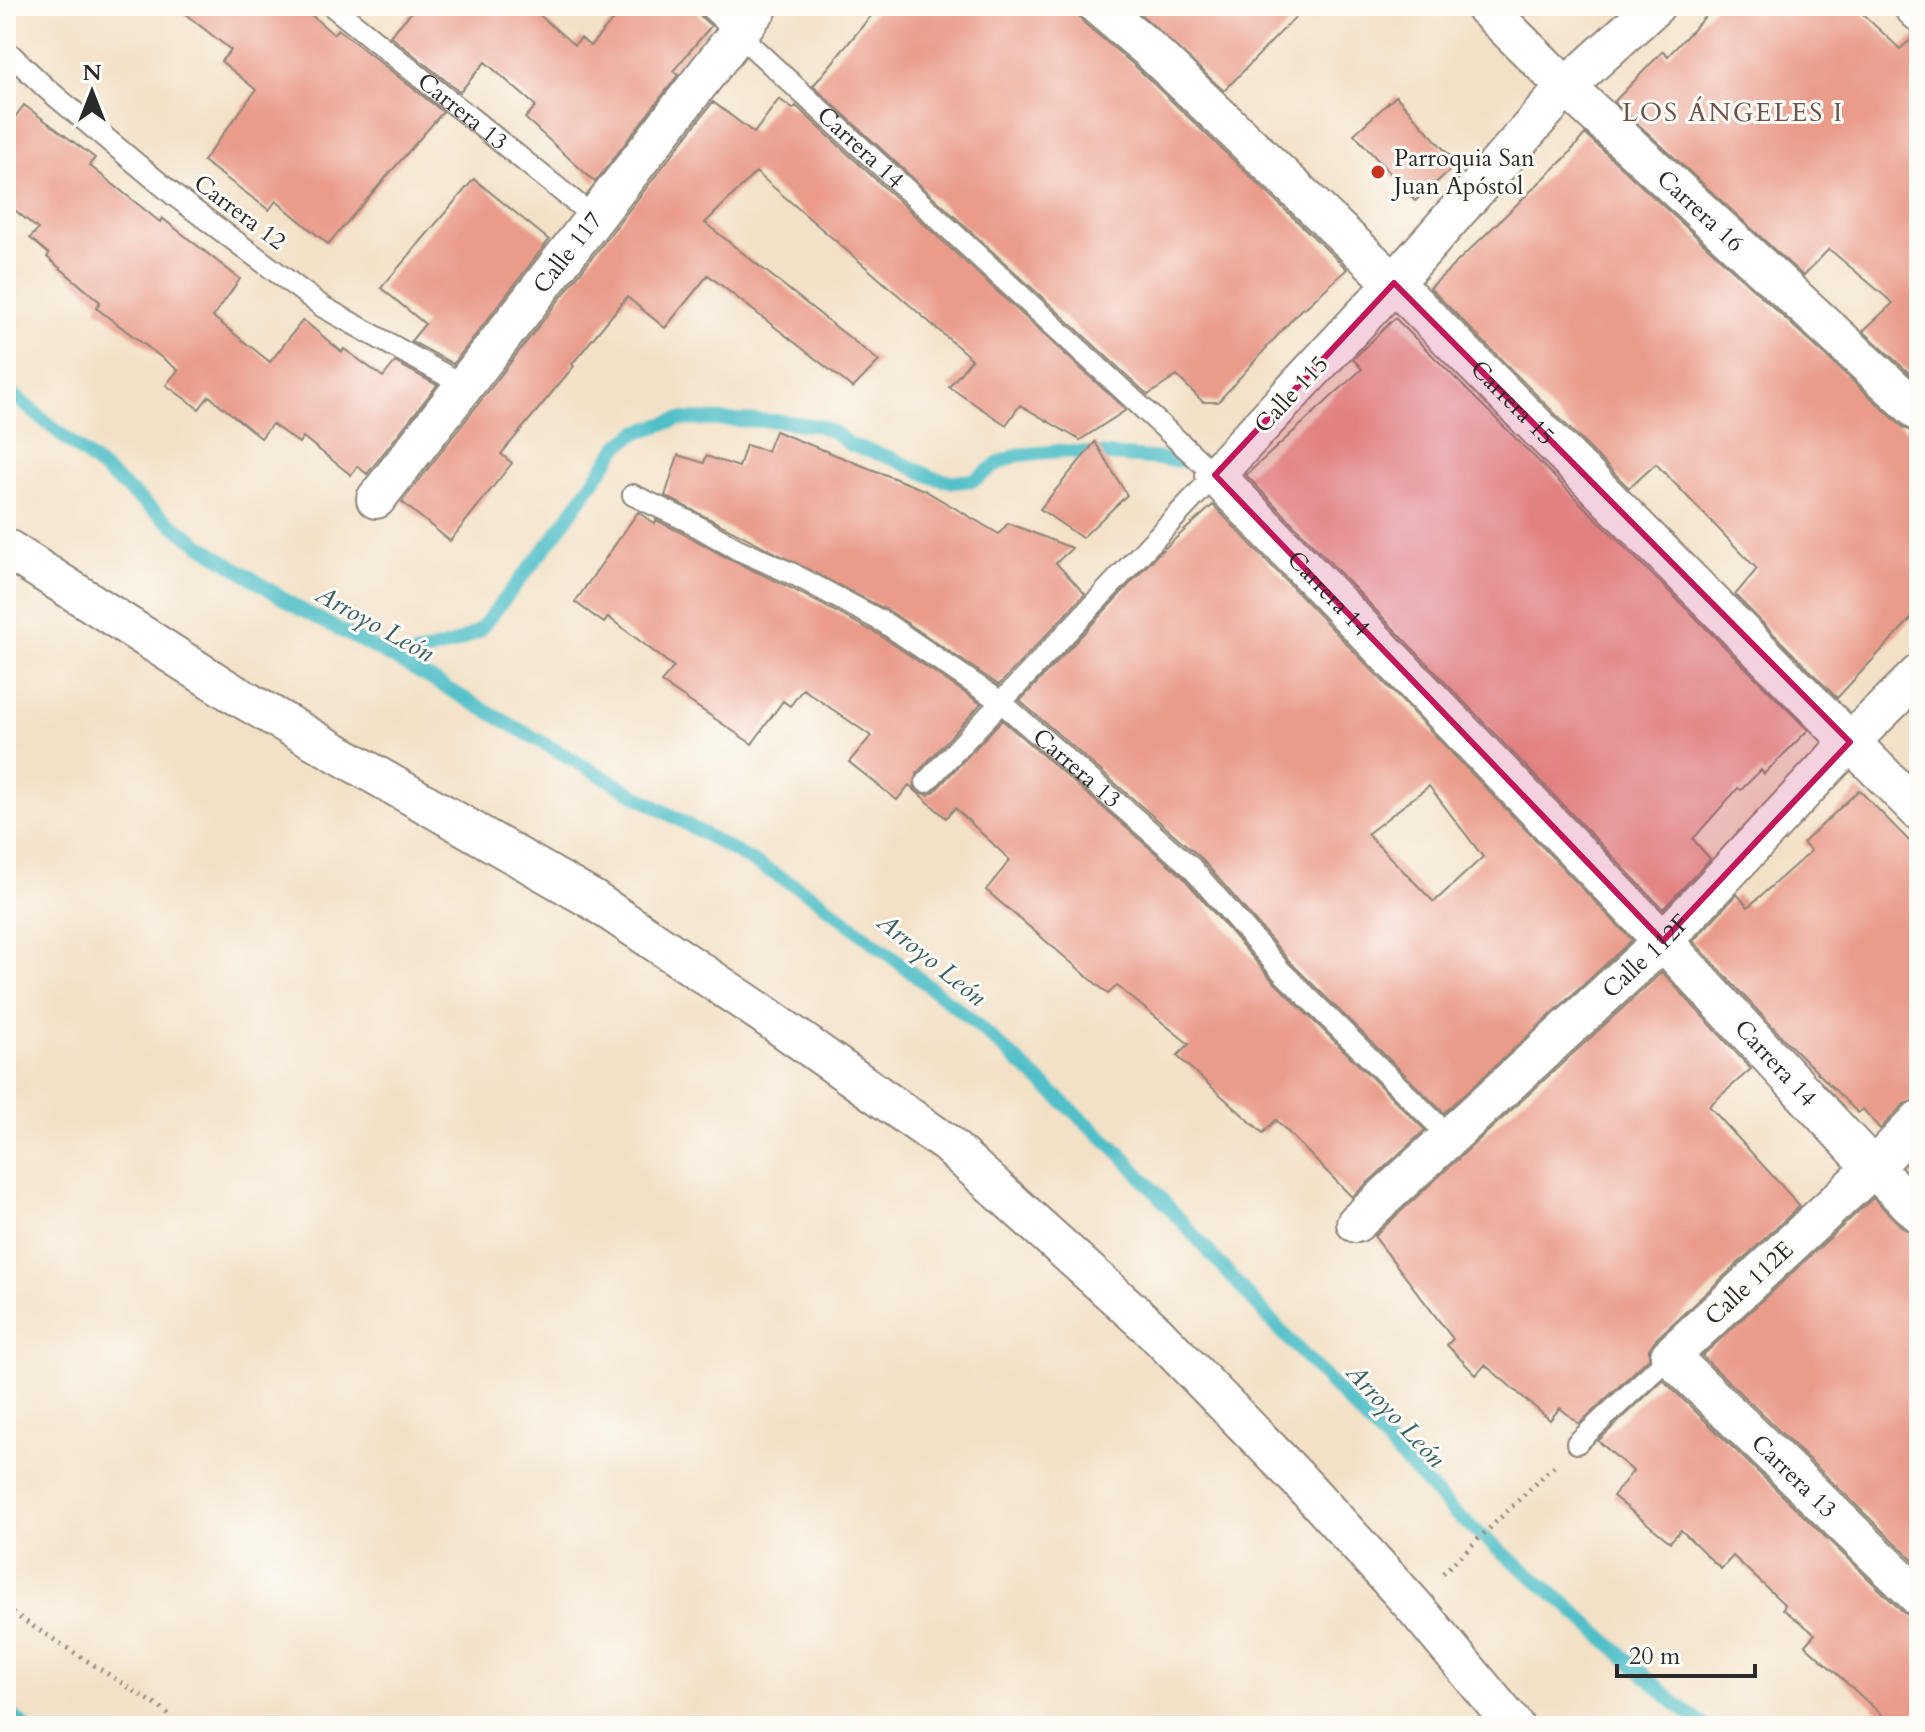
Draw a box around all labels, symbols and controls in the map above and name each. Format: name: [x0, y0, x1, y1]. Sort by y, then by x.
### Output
north arrow: [52, 52, 132, 132]
text: N: [82, 58, 102, 88]
street label: Carrera 13: [410, 65, 515, 158]
district label: LOS ÁNGELES I: [1622, 95, 1844, 130]
street label: Carrera 14: [810, 99, 911, 196]
place label: Parroquia San Juan Apóstol: [1391, 142, 1535, 203]
marker: Parroquia San Juan Apóstol: [1369, 163, 1387, 181]
street label: Carrera 16: [1649, 163, 1751, 260]
street label: Carrera 12: [187, 167, 292, 258]
street label: Calle 117: [526, 205, 610, 301]
street label: Calle 115: [1247, 348, 1336, 440]
street label: Carrera 15: [1463, 353, 1562, 453]
street label: Carrera 14: [1279, 544, 1378, 644]
water label: Arroyo León: [308, 576, 441, 671]
street label: Carrera 13: [1025, 721, 1128, 816]
water label: Arroyo León: [869, 904, 994, 1014]
street label: Calle 112F: [1595, 907, 1697, 1006]
street label: Carrera 14: [1727, 1013, 1824, 1114]
street label: Calle 112E: [1698, 1234, 1801, 1333]
water label: Arroyo León: [1338, 1355, 1453, 1475]
street label: Carrera 13: [1744, 1427, 1844, 1526]
scale bar: [1617, 1628, 1755, 1678]
text: 20 m: [1629, 1640, 1681, 1673]

